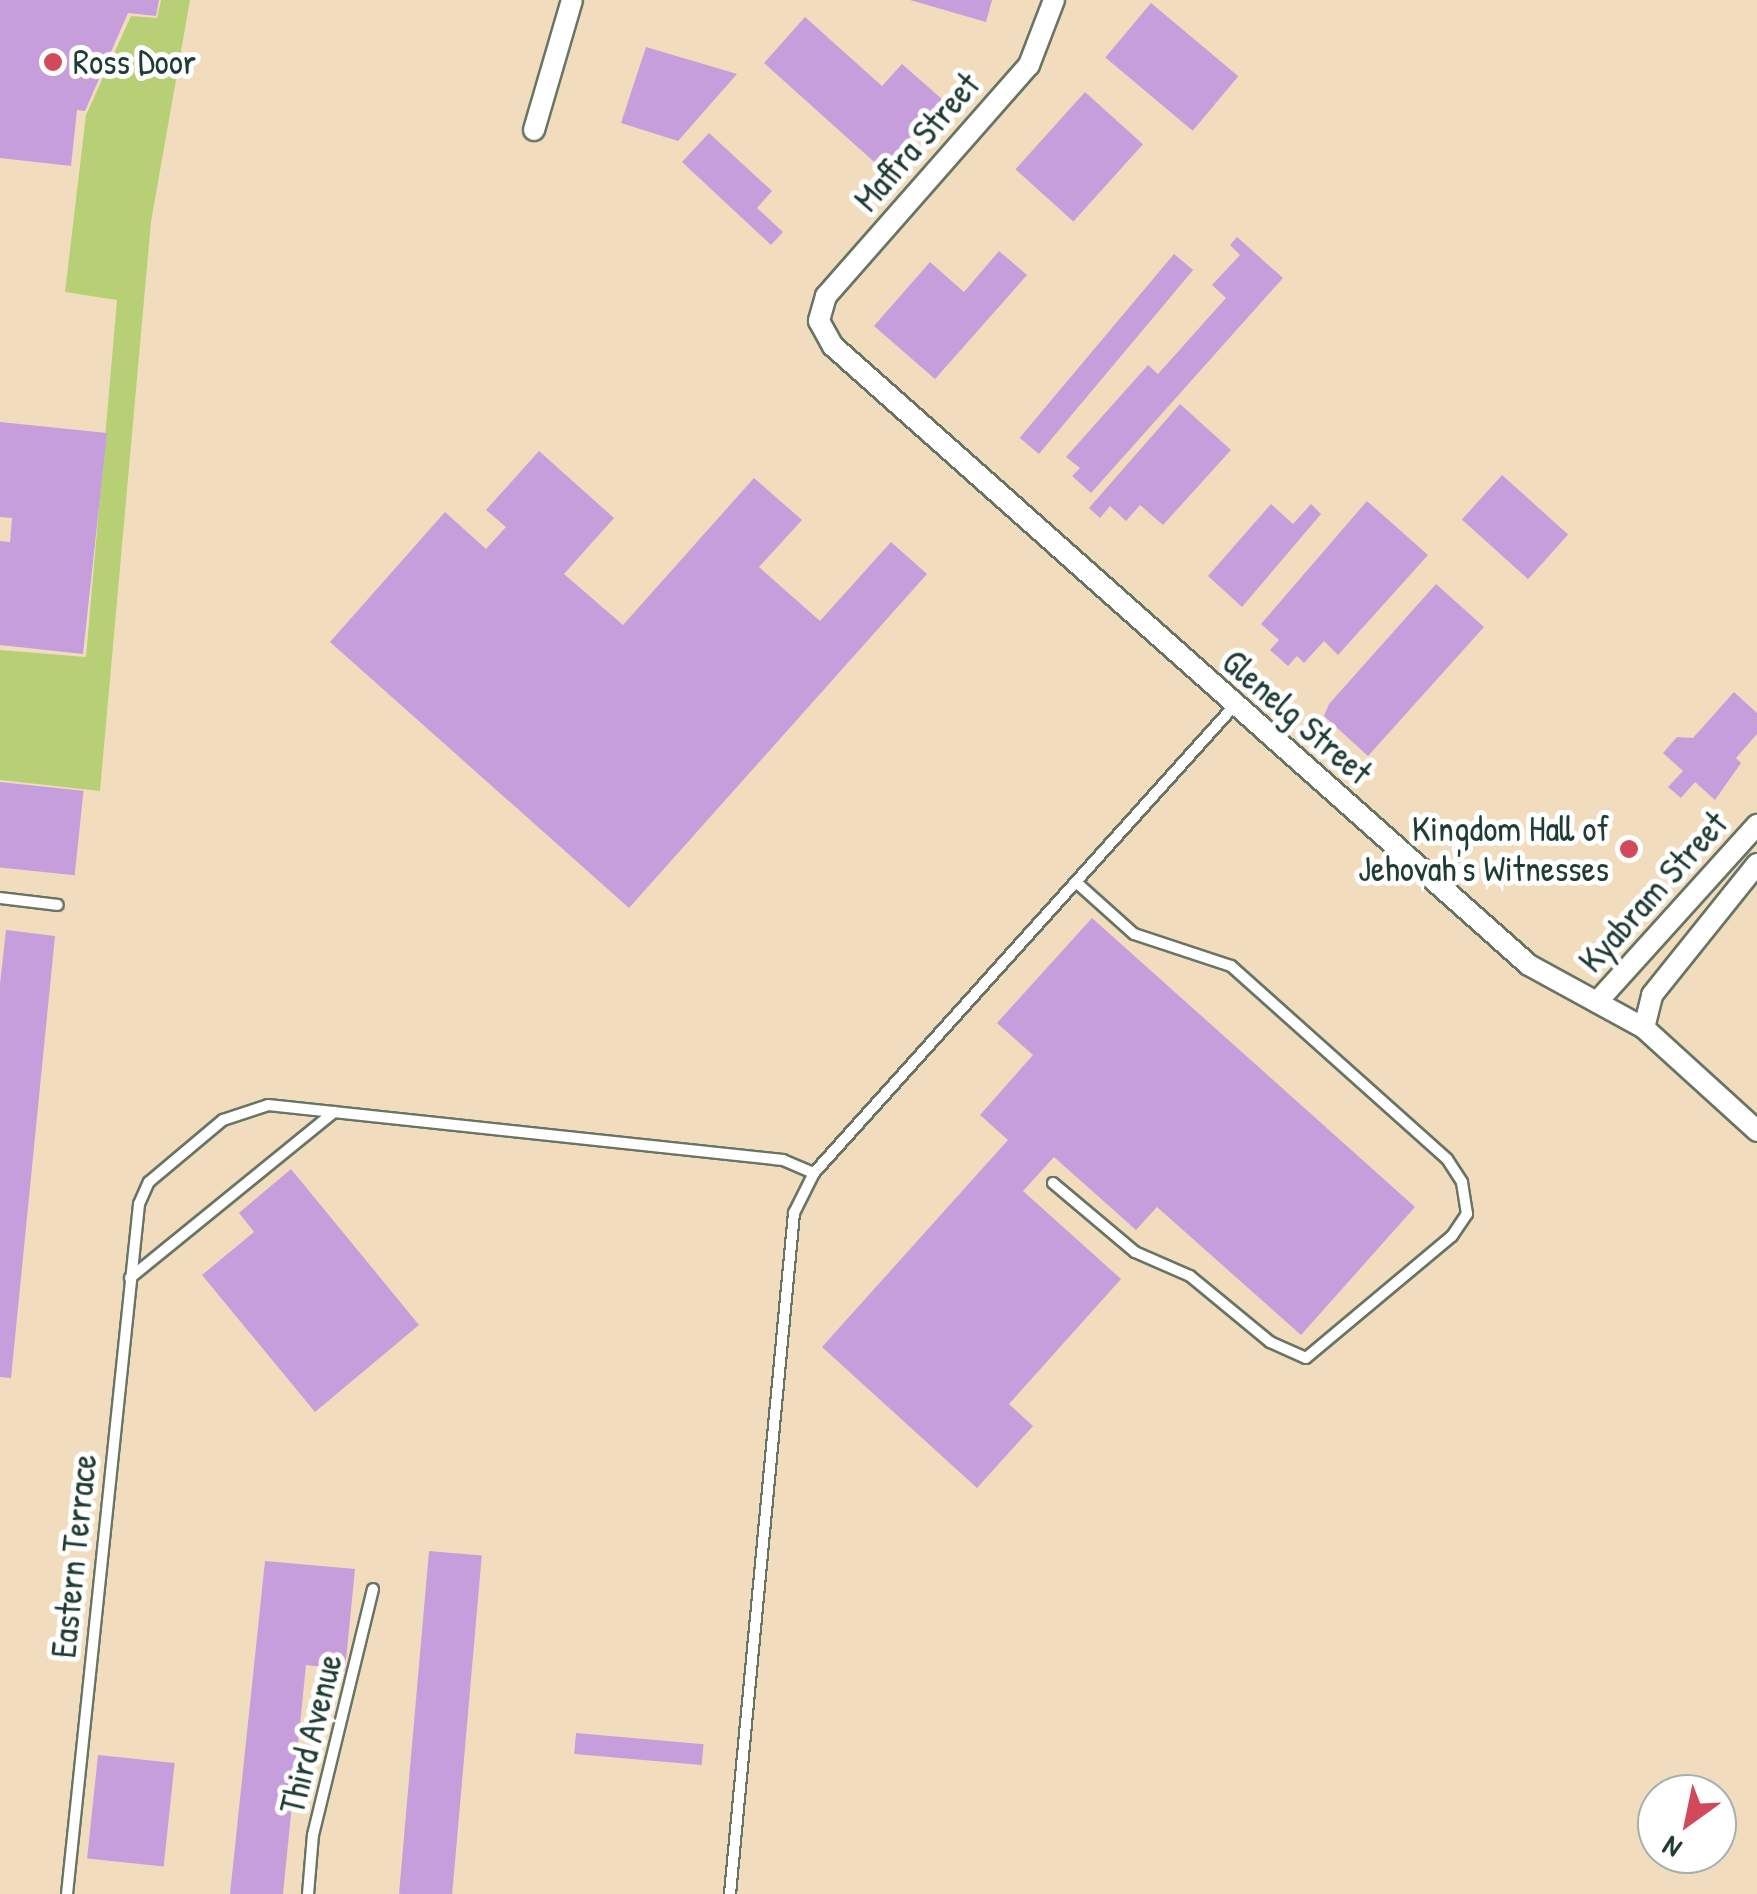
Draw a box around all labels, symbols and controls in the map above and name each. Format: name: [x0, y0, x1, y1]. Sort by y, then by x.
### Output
place label: Ross Door: [73, 41, 196, 83]
marker: Ross Door: [42, 51, 64, 73]
street label: Maffra Street: [846, 64, 988, 220]
street label: Glenelg Street: [1214, 641, 1380, 793]
street label: Kyabram Street: [1570, 803, 1736, 981]
place label: Kingdom Hall of Jehovah's Witnesses: [1358, 808, 1609, 890]
marker: Kingdom Hall of Jehovah's Witnesses: [1618, 838, 1640, 860]
street label: Eastern Terrace: [42, 1452, 106, 1660]
street label: Third Avenue: [271, 1650, 351, 1818]
north arrow: [1637, 1774, 1737, 1874]
text: N: [1655, 1827, 1688, 1867]

